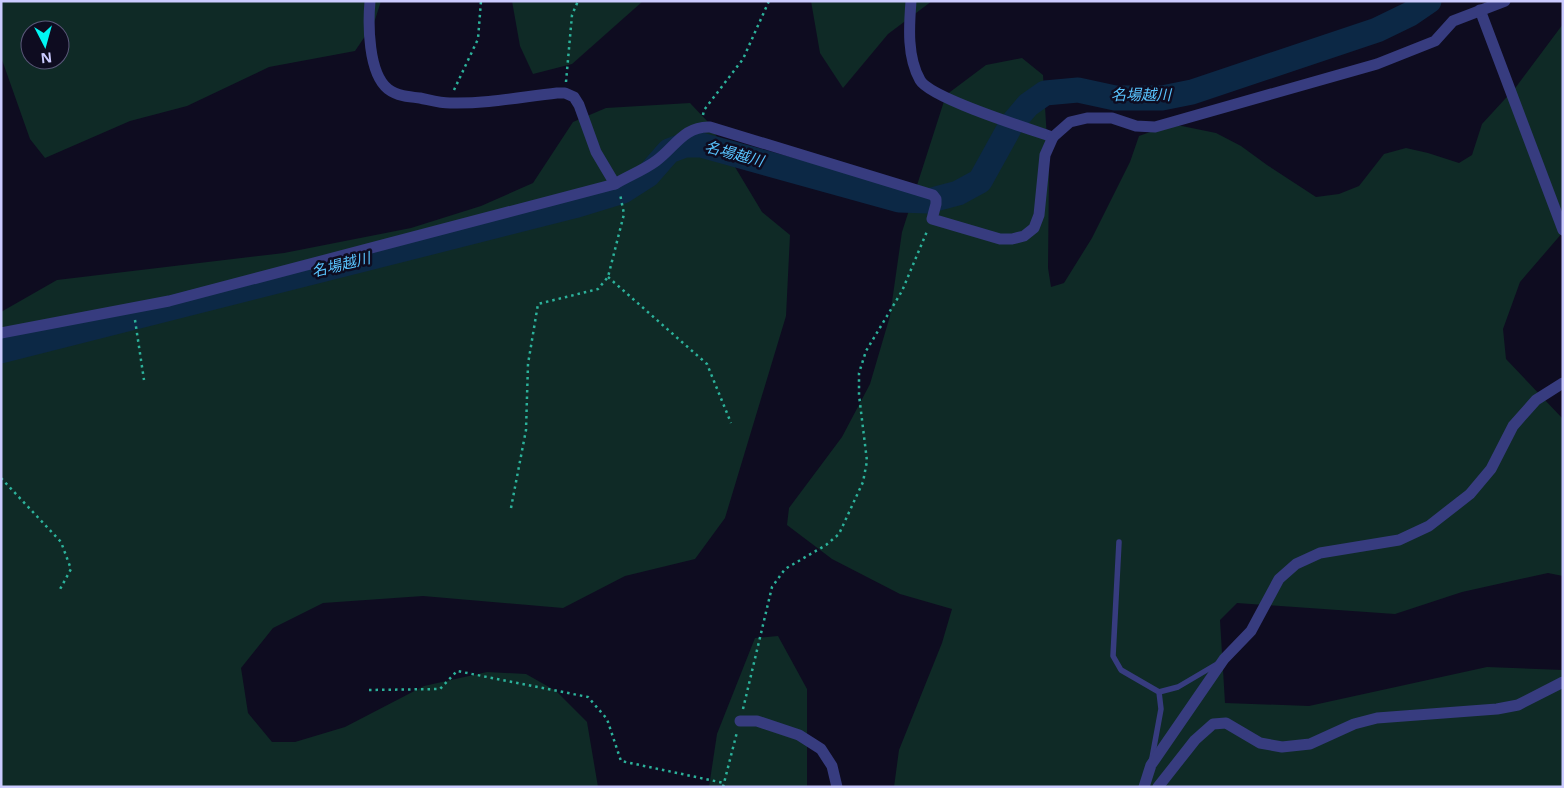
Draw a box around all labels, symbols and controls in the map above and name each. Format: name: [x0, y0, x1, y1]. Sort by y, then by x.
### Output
north arrow: [20, 20, 70, 70]
text: N: [40, 48, 53, 68]
water label: 名場越川: [1111, 84, 1173, 104]
water label: 名場越川: [703, 136, 768, 171]
water label: 名場越川: [309, 247, 374, 281]

